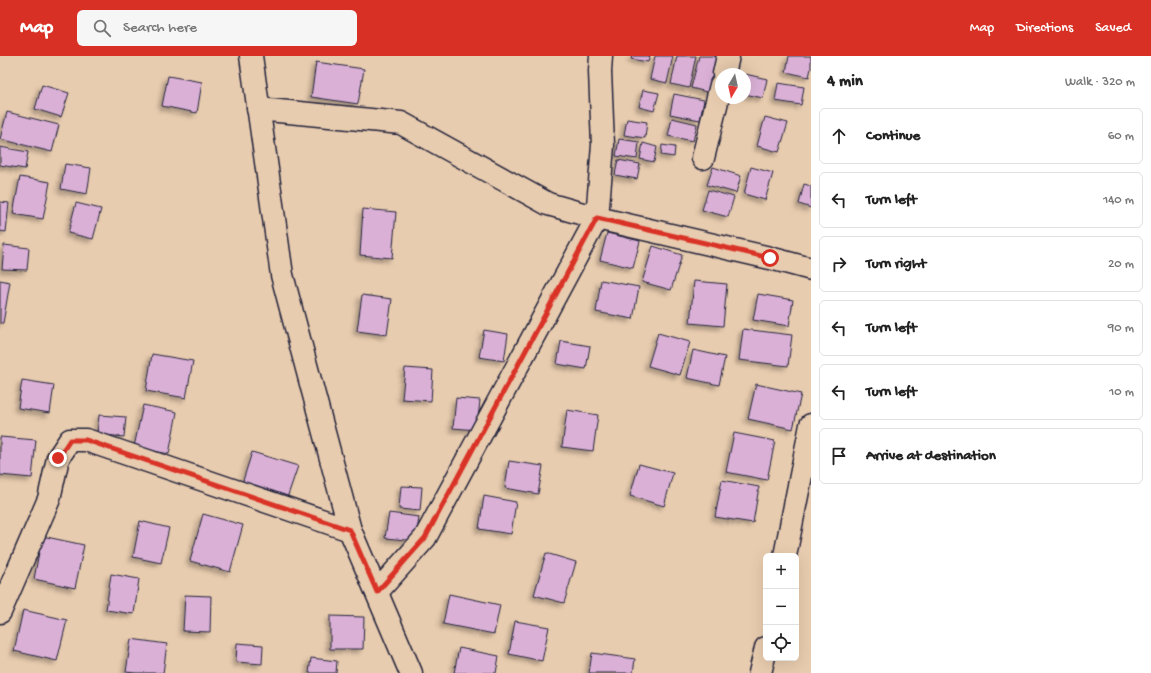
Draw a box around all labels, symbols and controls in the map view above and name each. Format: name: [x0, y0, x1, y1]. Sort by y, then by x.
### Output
search box: [77, 10, 357, 46]
text: Map: [20, 17, 53, 40]
icon: search: [91, 17, 113, 39]
text: Search here: [123, 19, 197, 37]
text: Map: [970, 20, 994, 37]
text: Directions: [1016, 20, 1073, 37]
text: Saved: [1095, 20, 1131, 37]
north arrow: [715, 68, 751, 104]
text: 4 min: [827, 72, 863, 92]
text: Walk · 320 m: [1065, 75, 1135, 90]
icon: ahead: [828, 125, 850, 147]
text: Continue: [866, 127, 920, 145]
text: 60 m: [1108, 129, 1134, 144]
icon: left: [828, 189, 850, 211]
text: Turn left: [866, 191, 917, 209]
text: 140 m: [1103, 193, 1134, 208]
route start: [761, 249, 779, 267]
icon: right: [828, 253, 850, 275]
text: Turn right: [866, 255, 926, 273]
text: 20 m: [1108, 257, 1134, 272]
icon: left: [828, 317, 850, 339]
text: Turn left: [866, 319, 917, 337]
text: 90 m: [1108, 321, 1134, 336]
icon: left: [828, 381, 850, 403]
text: Turn left: [866, 383, 917, 401]
text: 10 m: [1109, 385, 1134, 400]
icon: arrive: [828, 445, 850, 467]
text: Arrive at destination: [866, 447, 996, 465]
route end: [49, 449, 67, 467]
map controls: [763, 553, 799, 661]
button: +: [763, 553, 799, 589]
button: −: [763, 589, 799, 625]
button: locate: [763, 625, 799, 661]

